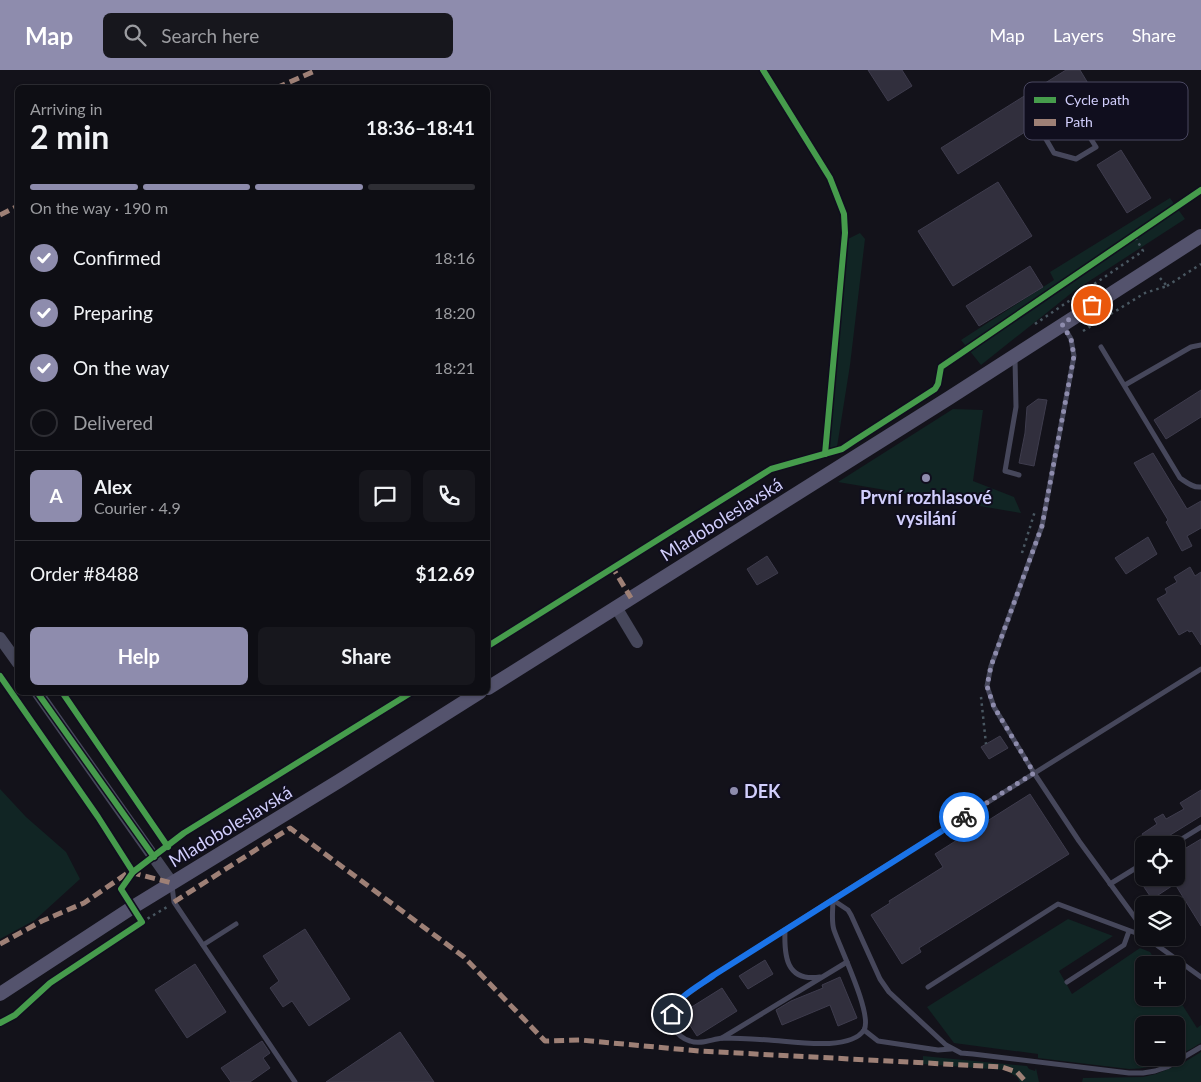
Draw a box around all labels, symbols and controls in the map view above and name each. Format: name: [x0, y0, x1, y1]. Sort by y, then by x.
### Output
search box: [103, 13, 453, 58]
text: Map: [25, 21, 73, 50]
icon: search: [121, 21, 149, 49]
text: Search here: [161, 24, 259, 47]
text: Map: [989, 24, 1025, 46]
text: Layers: [1053, 24, 1104, 46]
text: Share: [1132, 24, 1176, 46]
legend: [1024, 82, 1188, 140]
text: Cycle path: [1065, 91, 1130, 108]
text: Arriving in: [30, 99, 103, 118]
text: Path: [1065, 113, 1093, 130]
text: 18:36–18:41: [366, 116, 475, 139]
text: 2 min: [30, 117, 109, 156]
text: On the way · 190 m: [30, 198, 168, 217]
icon: check: [30, 244, 58, 272]
text: Confirmed: [73, 246, 161, 269]
text: 18:16: [434, 248, 475, 267]
pin: [1071, 284, 1113, 326]
icon: bag: [1078, 291, 1106, 319]
icon: check: [30, 299, 58, 327]
text: Preparing: [73, 301, 153, 324]
text: 18:20: [434, 303, 475, 322]
icon: check: [30, 354, 58, 382]
text: On the way: [73, 356, 169, 379]
text: 18:21: [434, 358, 475, 377]
text: Delivered: [73, 411, 153, 434]
button: chat: [359, 470, 411, 522]
button: phone: [423, 470, 475, 522]
marker: První rozhlasové vysilání: [920, 472, 932, 484]
street label: Mladoboleslavská: [656, 473, 786, 565]
text: Alex: [94, 475, 132, 498]
text: A: [49, 484, 63, 507]
place label: První rozhlasové vysilání: [860, 486, 992, 529]
text: Courier · 4.9: [94, 498, 181, 517]
text: Order #8488: [30, 562, 139, 585]
text: $12.69: [415, 562, 475, 585]
button: Help: [30, 627, 248, 685]
button: Share: [258, 627, 475, 685]
place label: DEK: [744, 780, 781, 802]
street label: Mladoboleslavská: [164, 781, 296, 871]
marker: DEK: [728, 785, 740, 797]
courier: [939, 792, 989, 842]
icon: bike: [950, 803, 978, 831]
map controls: [1135, 836, 1185, 1066]
button: locate: [1135, 836, 1185, 886]
button: layers: [1135, 896, 1185, 946]
button: +: [1135, 956, 1185, 1006]
pin: [651, 993, 693, 1035]
icon: home: [658, 1000, 686, 1028]
button: −: [1135, 1016, 1185, 1066]

